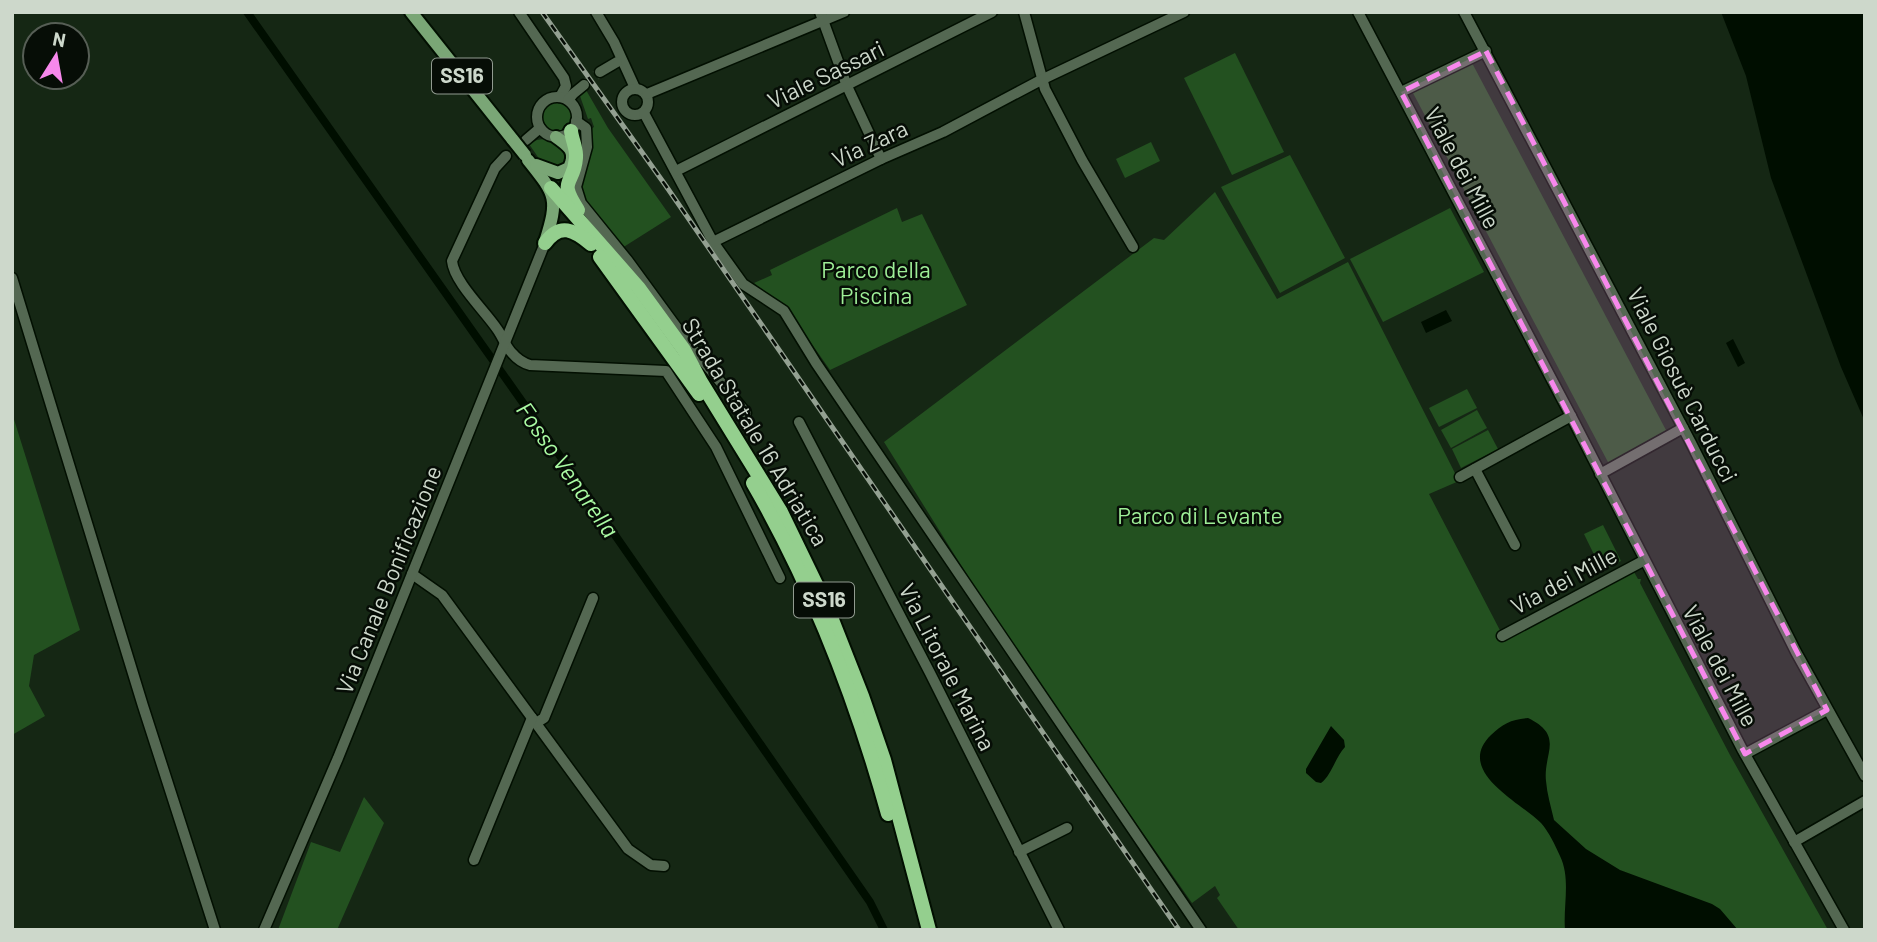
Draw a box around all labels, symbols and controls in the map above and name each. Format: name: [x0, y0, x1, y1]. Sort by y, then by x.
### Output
north arrow: [21, 21, 91, 91]
text: N: [51, 26, 68, 51]
street label: Viale Sassari: [763, 34, 888, 114]
road number: SS16: [432, 58, 492, 94]
street label: Viale dei Mille: [1419, 102, 1507, 233]
street label: Via Zara: [827, 113, 912, 173]
park label: Parco della Piscina: [821, 255, 931, 309]
street label: Viale Giosuè Carducci: [1622, 283, 1744, 486]
street label: Strada Statale 16 Adriatica: [677, 312, 835, 551]
water label: Fosso Venarella: [511, 396, 626, 542]
street label: Via Canale Bonificazione: [329, 461, 447, 698]
park label: Parco di Levante: [1117, 501, 1283, 529]
street label: Via dei Mille: [1506, 540, 1621, 620]
street label: Via Litorale Marina: [894, 578, 1002, 755]
road number: SS16: [794, 582, 854, 618]
street label: Viale dei Mille: [1677, 600, 1765, 731]

